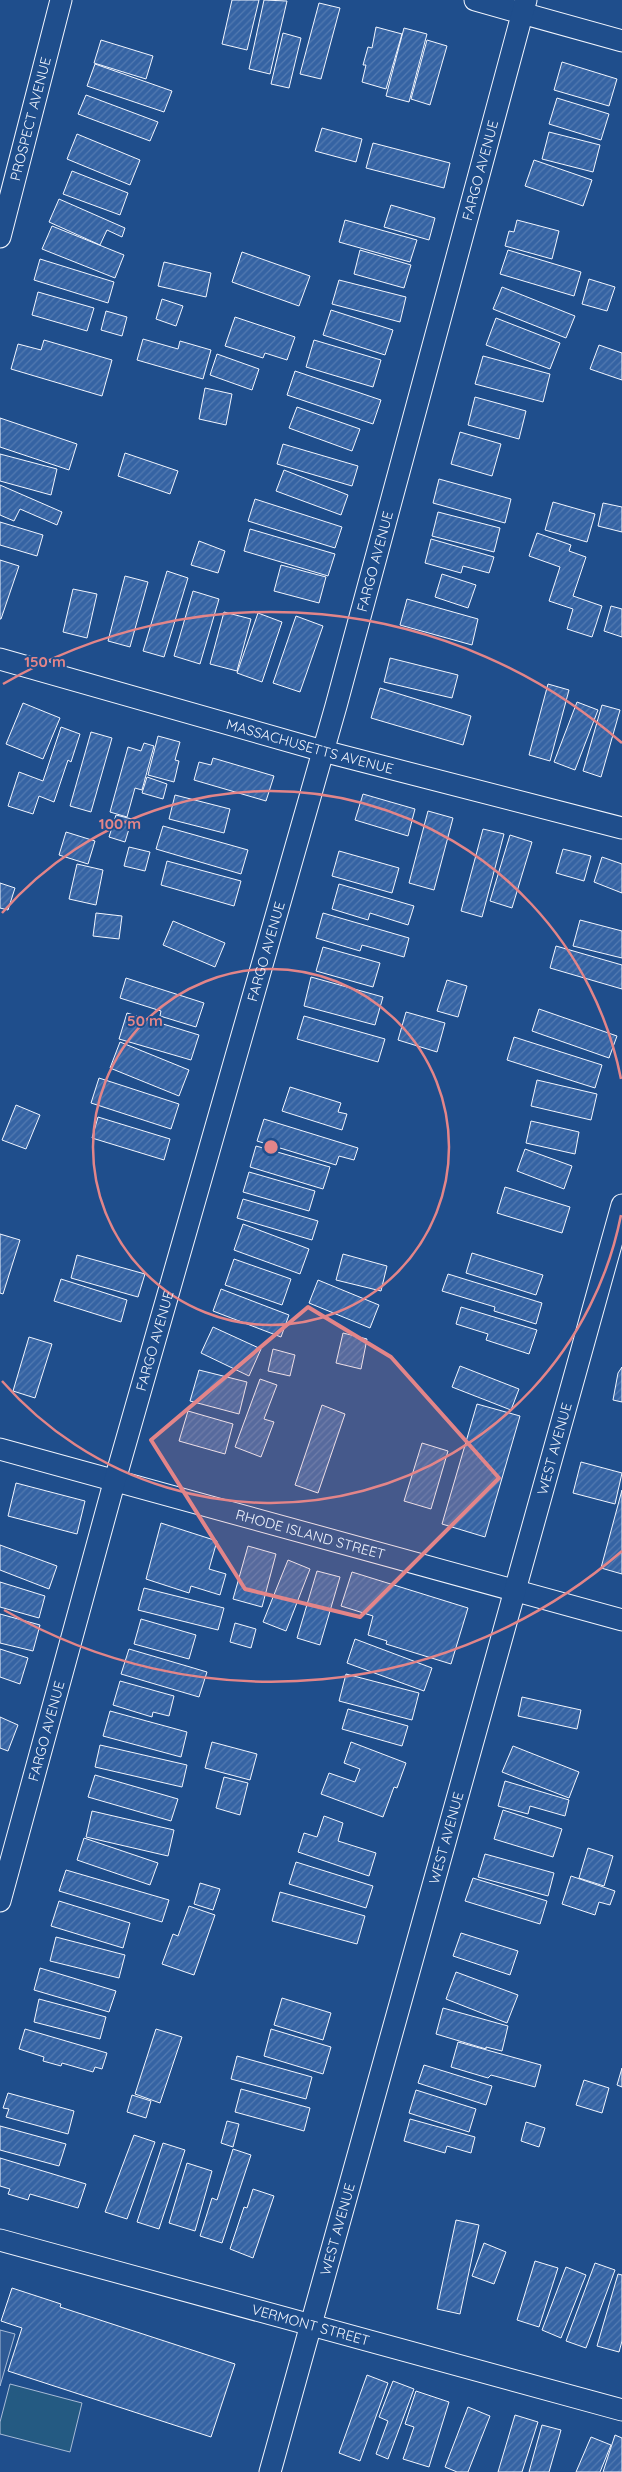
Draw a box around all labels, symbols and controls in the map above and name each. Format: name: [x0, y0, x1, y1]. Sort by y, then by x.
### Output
street label: PROSPECT AVENUE: [6, 55, 55, 183]
street label: FARGO AVENUE: [458, 118, 502, 223]
street label: FARGO AVENUE: [353, 509, 397, 614]
text: 150 m: [24, 652, 66, 671]
street label: MASSACHUSETTS AVENUE: [224, 715, 395, 778]
text: 100 m: [99, 814, 141, 833]
street label: FARGO AVENUE: [243, 899, 289, 1004]
text: 50 m: [127, 1011, 163, 1030]
centre of rings: [262, 1138, 280, 1156]
street label: FARGO AVENUE: [132, 1289, 178, 1393]
street label: WEST AVENUE: [533, 1401, 576, 1497]
street label: RHODE ISLAND STREET: [234, 1505, 387, 1563]
street label: FARGO AVENUE: [24, 1679, 69, 1783]
street label: WEST AVENUE: [425, 1790, 468, 1886]
street label: WEST AVENUE: [316, 2181, 359, 2277]
street label: VERMONT STREET: [250, 2300, 372, 2350]

